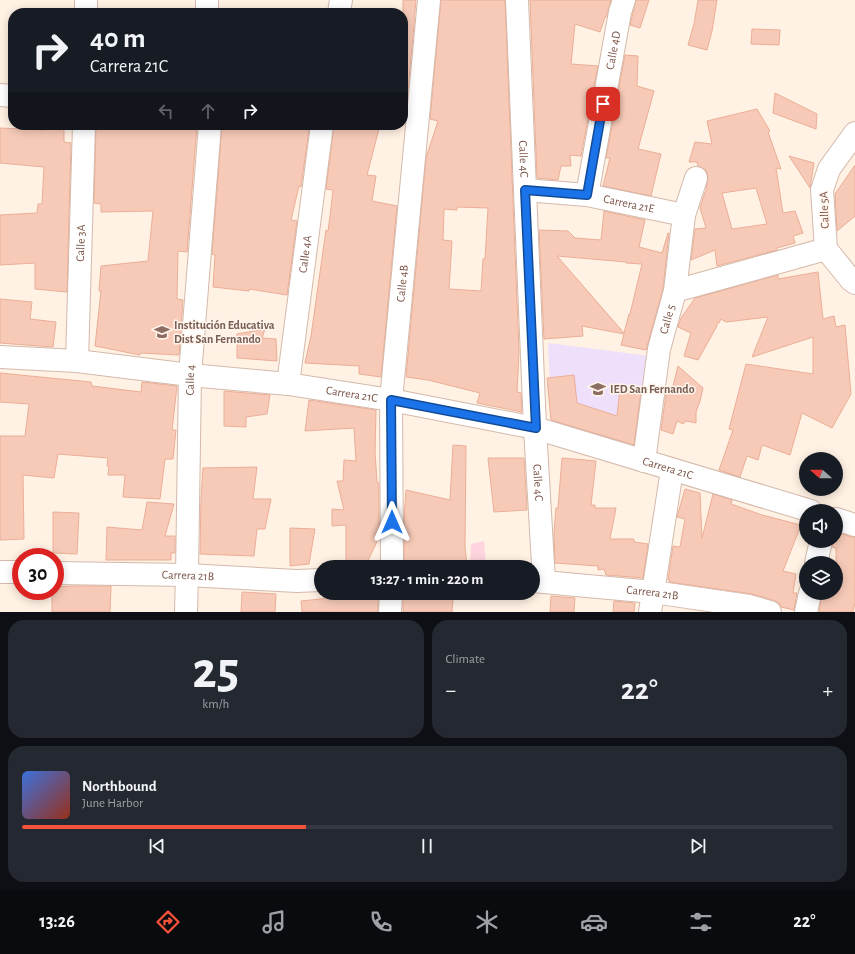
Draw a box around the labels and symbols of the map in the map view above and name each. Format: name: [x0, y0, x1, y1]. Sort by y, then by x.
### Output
street label: Calle 4D: [604, 30, 622, 70]
pin: [586, 87, 620, 121]
street label: Calle 4C: [517, 140, 530, 178]
street label: Calle 5A: [817, 191, 831, 229]
street label: Carrera 21E: [602, 193, 656, 215]
street label: Calle 3A: [74, 224, 87, 262]
street label: Calle 4A: [297, 234, 313, 274]
street label: Calle 4B: [394, 264, 410, 303]
street label: Calle 5: [657, 303, 677, 335]
place label: Institución Educativa Dist San Fernando: [174, 319, 275, 345]
school or university icon: Institución Educativa Dist San Fernando: [153, 323, 171, 341]
street label: Calle 4: [184, 364, 197, 396]
school or university icon: IED San Fernando: [589, 380, 607, 398]
place label: IED San Fernando: [610, 383, 695, 395]
street label: Carrera 21C: [325, 384, 379, 404]
north arrow: [799, 452, 843, 496]
street label: Carrera 21C: [641, 455, 695, 481]
street label: Calle 4C: [531, 464, 545, 501]
position arrow: [371, 501, 413, 543]
speed limit sign: 30: [12, 548, 64, 600]
street label: Carrera 21B: [162, 569, 214, 582]
street label: Carrera 21B: [626, 584, 679, 602]

